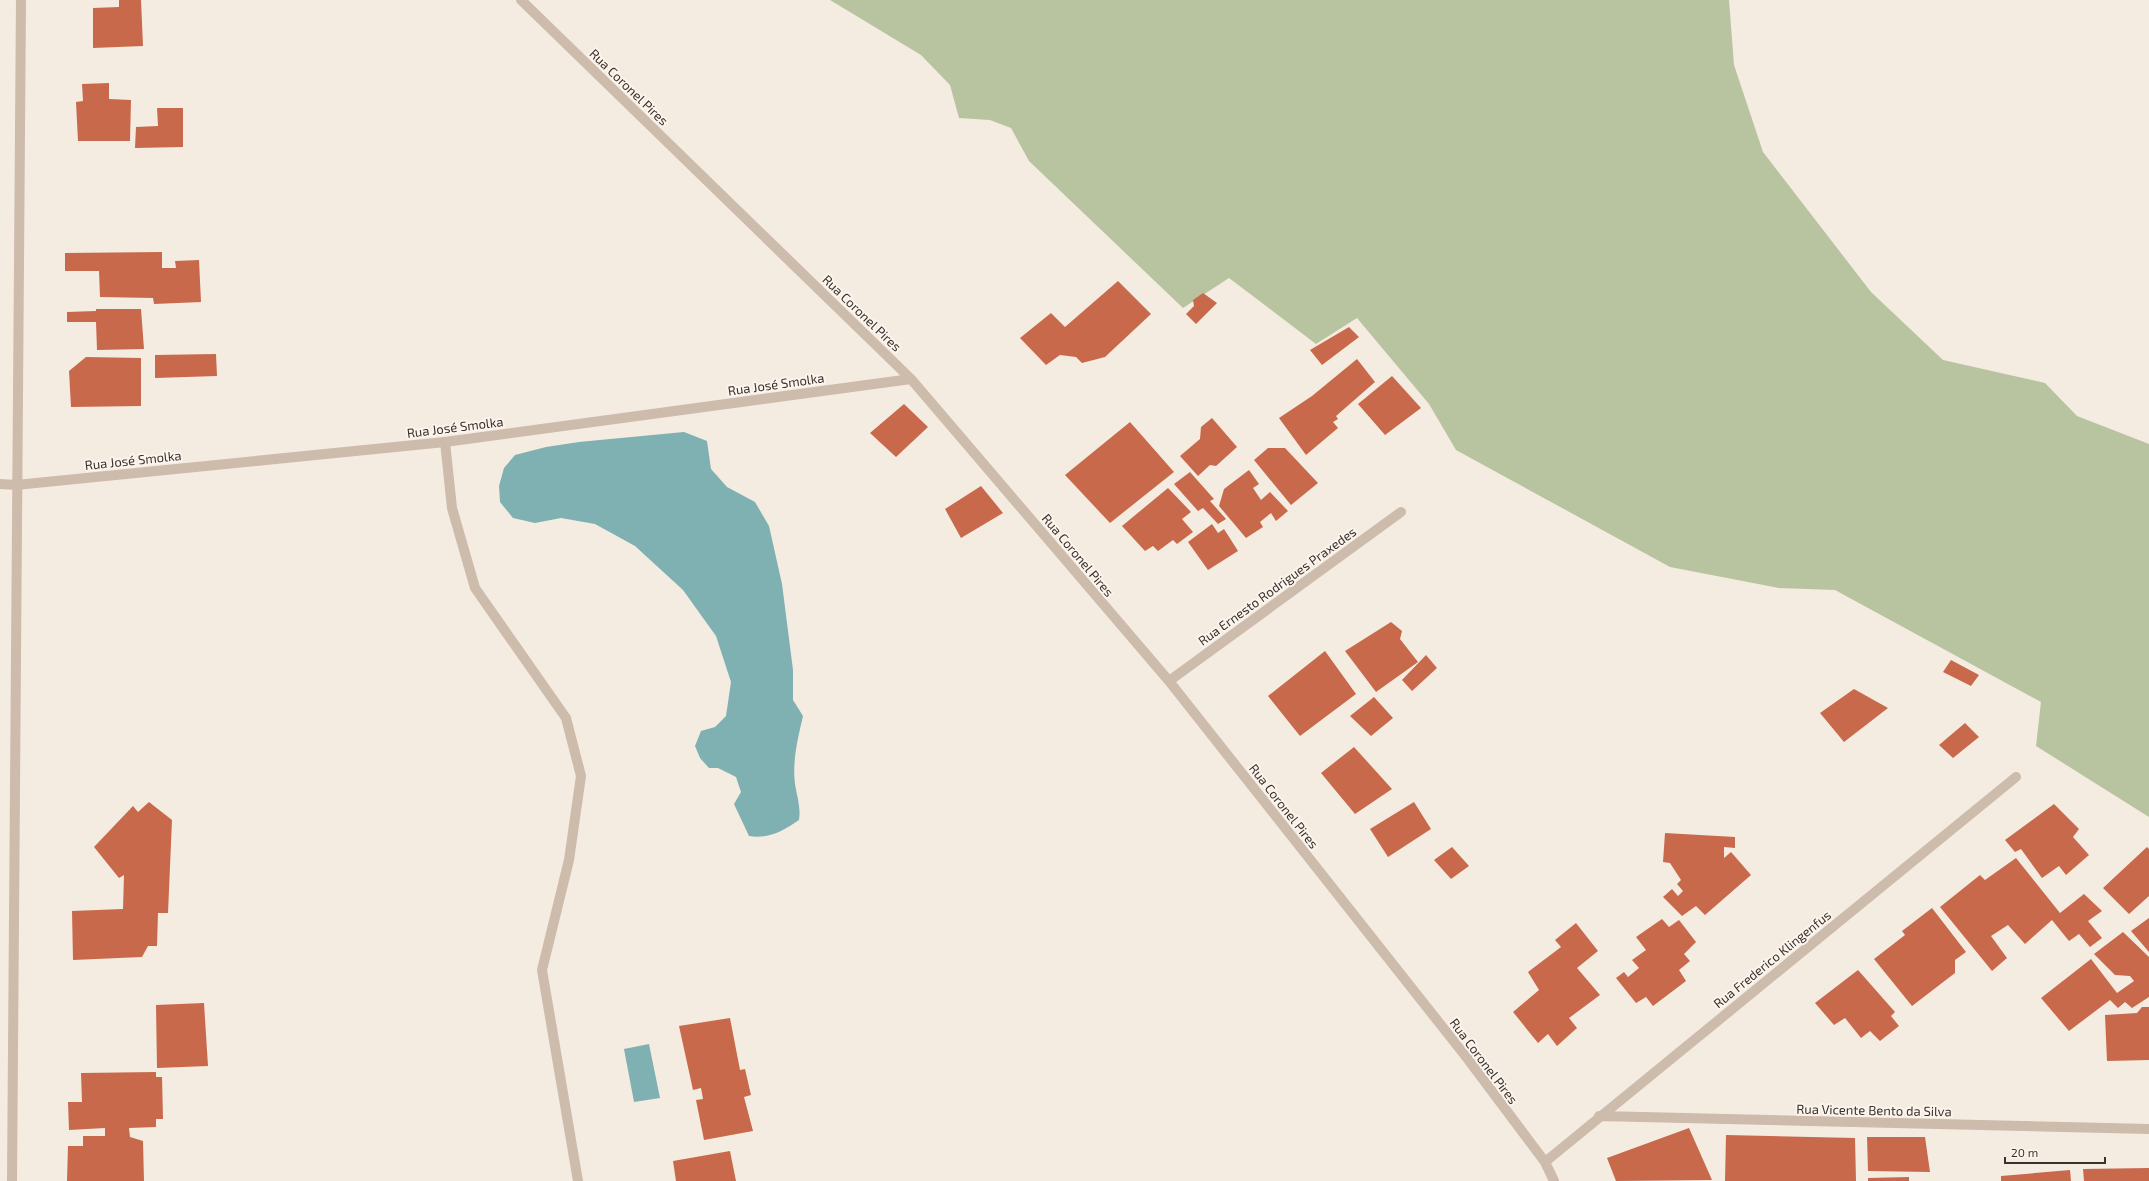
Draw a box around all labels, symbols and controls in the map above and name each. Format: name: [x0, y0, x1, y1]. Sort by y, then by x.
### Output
street label: Rua Coronel Pires: [586, 45, 672, 129]
street label: Rua Coronel Pires: [819, 271, 905, 355]
street label: Rua José Smolka: [727, 369, 825, 399]
street label: Rua José Smolka: [406, 413, 504, 441]
street label: Rua José Smolka: [84, 447, 182, 473]
street label: Rua Coronel Pires: [1039, 510, 1117, 600]
street label: Rua Ernesto Rodrigues Praxedes: [1195, 523, 1359, 649]
street label: Rua Coronel Pires: [1246, 760, 1322, 852]
street label: Rua Frederico Klingenfus: [1710, 907, 1834, 1011]
street label: Rua Coronel Pires: [1447, 1015, 1521, 1107]
street label: Rua Vicente Bento da Silva: [1796, 1101, 1952, 1119]
scale bar: [2005, 1139, 2105, 1165]
text: 20 m: [2011, 1145, 2038, 1159]

